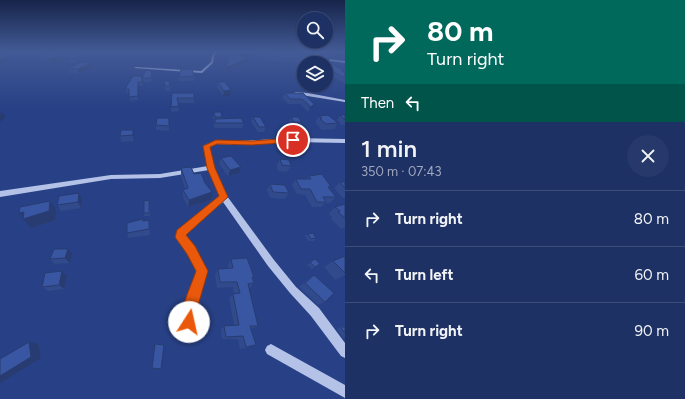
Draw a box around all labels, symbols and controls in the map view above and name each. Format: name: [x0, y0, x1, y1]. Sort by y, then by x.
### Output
map controls: [297, 12, 333, 92]
button: search: [297, 12, 333, 48]
text: 80 m: [427, 14, 493, 48]
icon: right: [361, 16, 413, 68]
text: Turn right: [427, 48, 504, 70]
button: layers: [297, 56, 333, 92]
icon: left: [402, 92, 424, 114]
text: Then: [361, 94, 394, 112]
pin: [276, 123, 310, 157]
icon: arrive: [282, 129, 304, 151]
text: 1 min: [361, 134, 417, 163]
button: close: [627, 135, 669, 177]
text: 350 m · 07:43: [361, 164, 442, 179]
icon: right: [361, 208, 383, 230]
text: Turn right: [395, 210, 463, 228]
text: 80 m: [634, 210, 669, 228]
icon: left: [361, 264, 383, 286]
text: Turn left: [395, 266, 453, 284]
text: 60 m: [634, 266, 669, 284]
position arrow: [168, 301, 210, 343]
icon: right: [361, 320, 383, 342]
text: Turn right: [395, 322, 463, 340]
text: 90 m: [634, 322, 669, 340]

